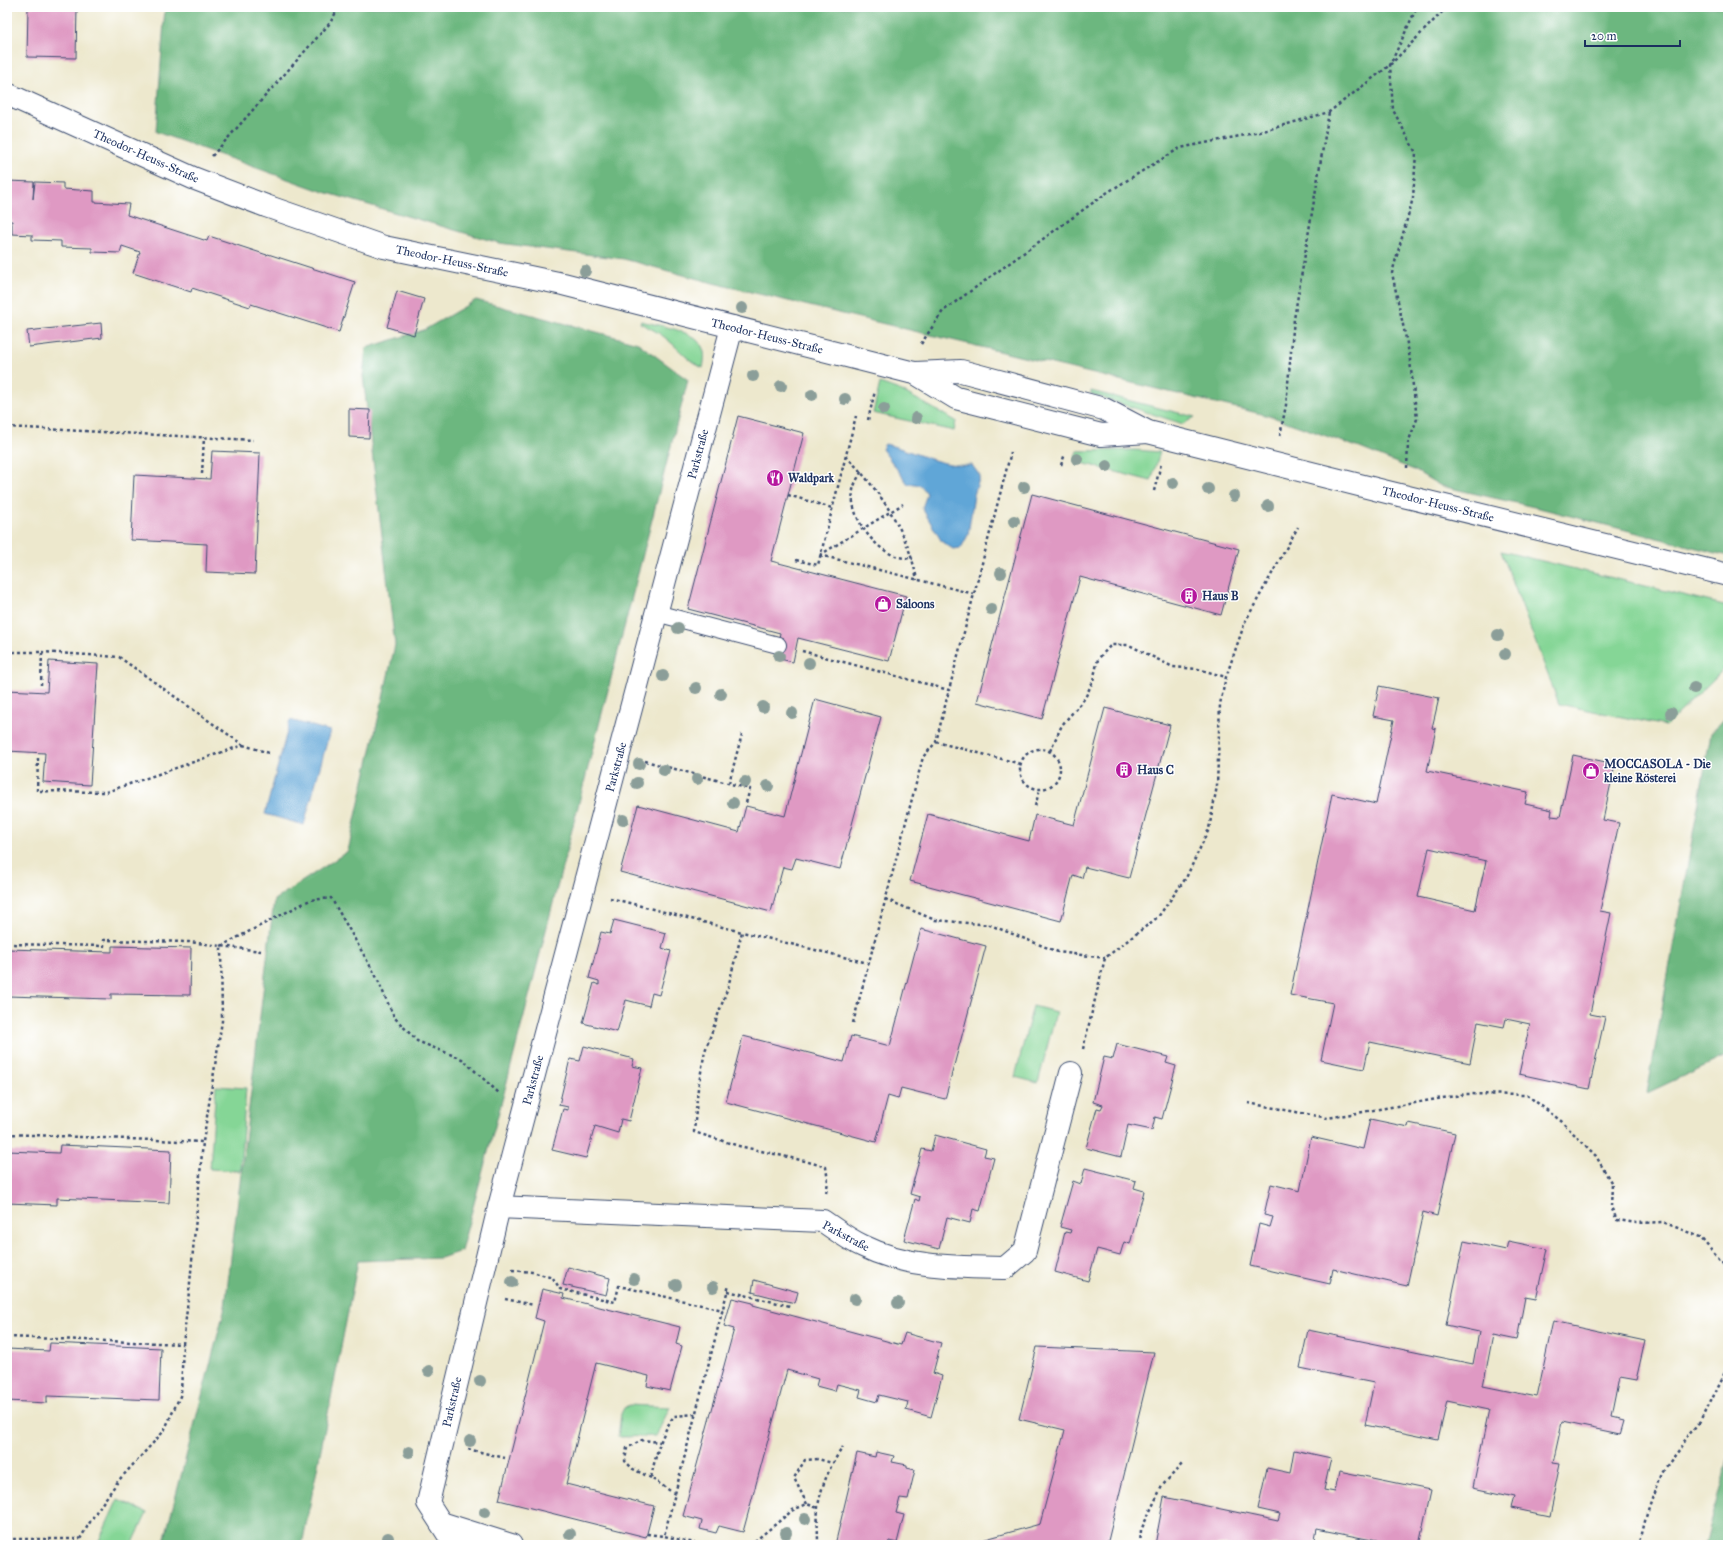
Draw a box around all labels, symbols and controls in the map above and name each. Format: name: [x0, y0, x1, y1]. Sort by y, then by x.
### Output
scale bar: [1585, 22, 1680, 48]
text: 20 m: [1591, 29, 1617, 43]
street label: Theodor-Heuss-Straße: [91, 126, 201, 186]
street label: Theodor-Heuss-Straße: [394, 242, 510, 280]
street label: Theodor-Heuss-Straße: [710, 315, 824, 357]
street label: Parkstraße: [685, 428, 711, 480]
restaurant icon: Waldpark: [765, 468, 785, 488]
place label: Waldpark: [788, 471, 835, 486]
street label: Theodor-Heuss-Straße: [1381, 483, 1495, 525]
building icon: Haus B: [1179, 586, 1199, 606]
place label: Haus B: [1202, 589, 1239, 603]
shop icon: Saloons: [873, 594, 893, 614]
place label: Saloons: [896, 597, 935, 611]
street label: Parkstraße: [603, 741, 629, 793]
place label: MOCCASOLA - Die kleine Rösterei: [1604, 757, 1711, 785]
building icon: Haus C: [1114, 760, 1134, 780]
shop icon: MOCCASOLA - Die kleine Rösterei: [1581, 761, 1601, 781]
place label: Haus C: [1137, 763, 1174, 777]
street label: Parkstraße: [520, 1054, 546, 1106]
street label: Parkstraße: [820, 1218, 872, 1254]
street label: Parkstraße: [439, 1376, 465, 1428]

